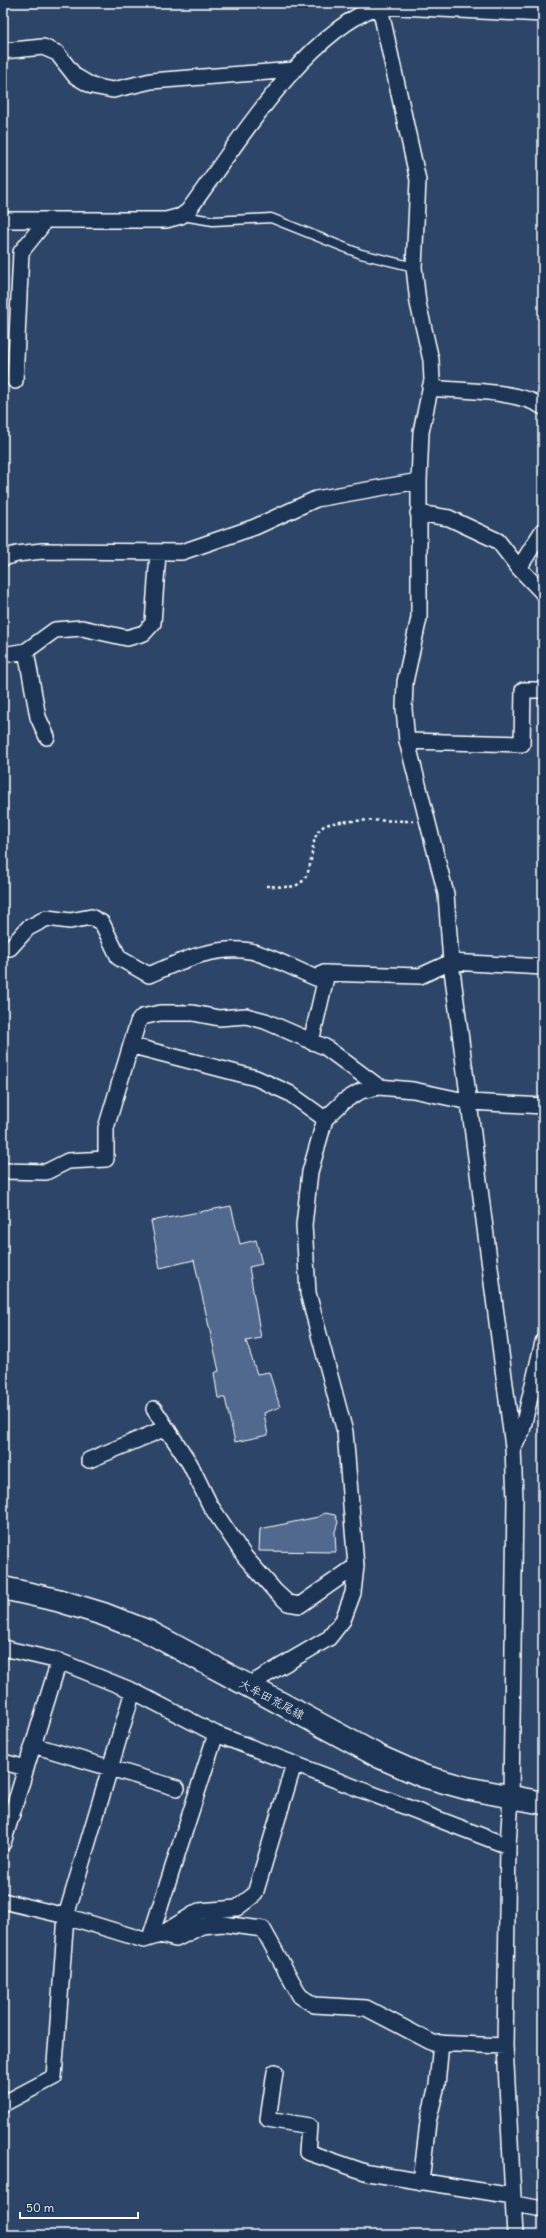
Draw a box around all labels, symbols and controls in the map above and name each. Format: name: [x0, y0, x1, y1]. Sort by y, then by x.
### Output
street label: 大牟田荒尾線: [237, 1675, 307, 1723]
scale bar: [20, 2194, 138, 2220]
text: 50 m: [26, 2200, 55, 2215]

